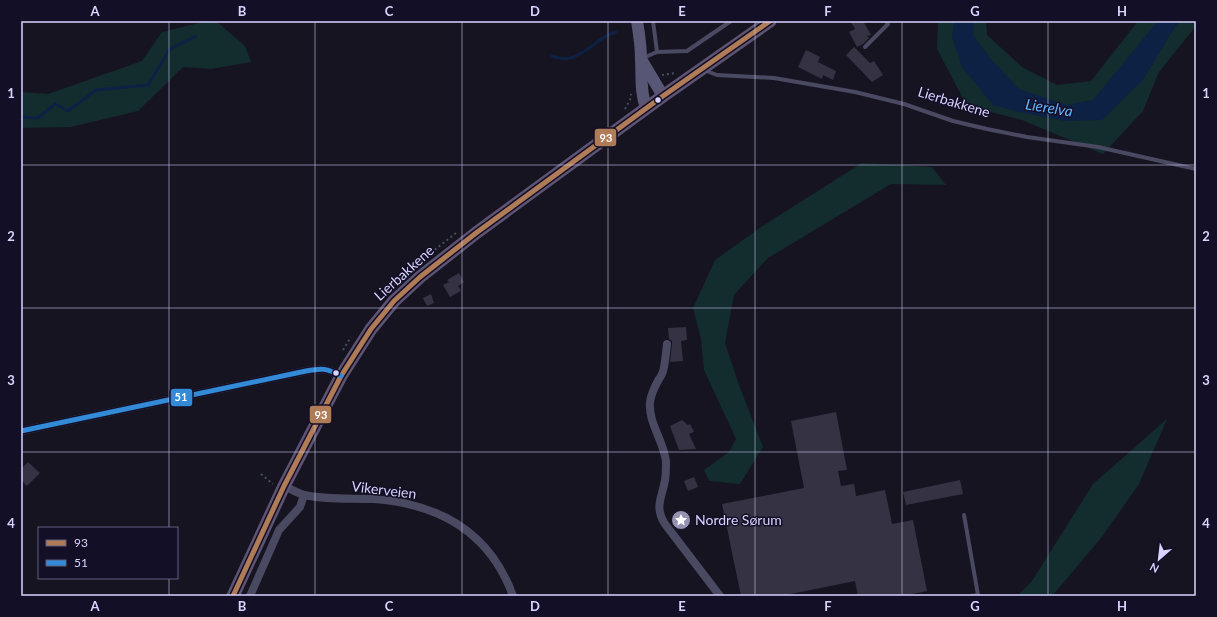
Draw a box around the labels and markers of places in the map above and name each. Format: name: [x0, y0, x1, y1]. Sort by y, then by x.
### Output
unlabelled marker: [653, 95, 663, 105]
unlabelled marker: [331, 368, 341, 378]
place icon: Nordre Sørum: [670, 509, 692, 531]
place label: Nordre Sørum: [695, 511, 782, 528]

